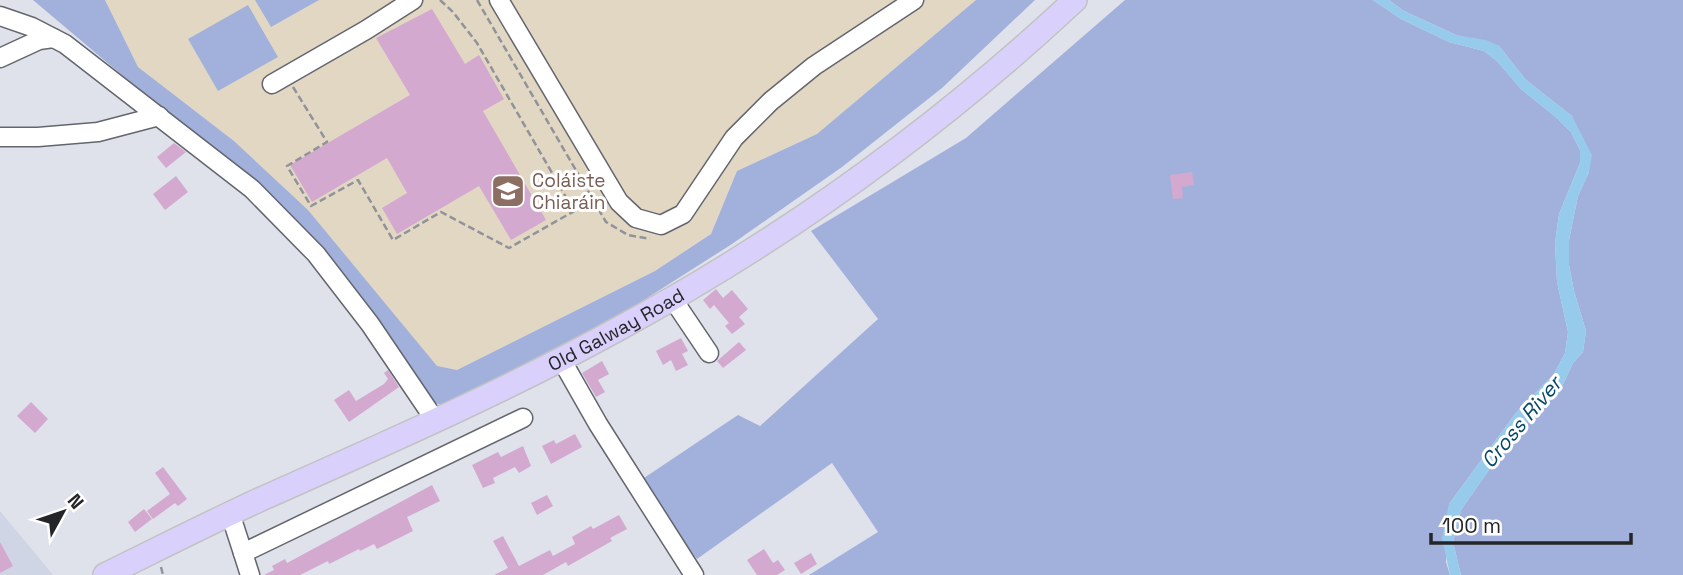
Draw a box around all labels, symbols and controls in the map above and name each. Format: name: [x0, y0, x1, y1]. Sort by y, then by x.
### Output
place label: Coláiste Chiaráin: [532, 168, 606, 215]
school or university icon: Coláiste Chiaráin: [489, 172, 527, 210]
street label: Old Galway Road: [543, 282, 689, 377]
water label: Cross River: [1475, 369, 1568, 473]
north arrow: [28, 477, 98, 547]
text: N: [62, 488, 89, 514]
scale bar: [1431, 502, 1630, 546]
text: 100 m: [1442, 512, 1501, 539]

